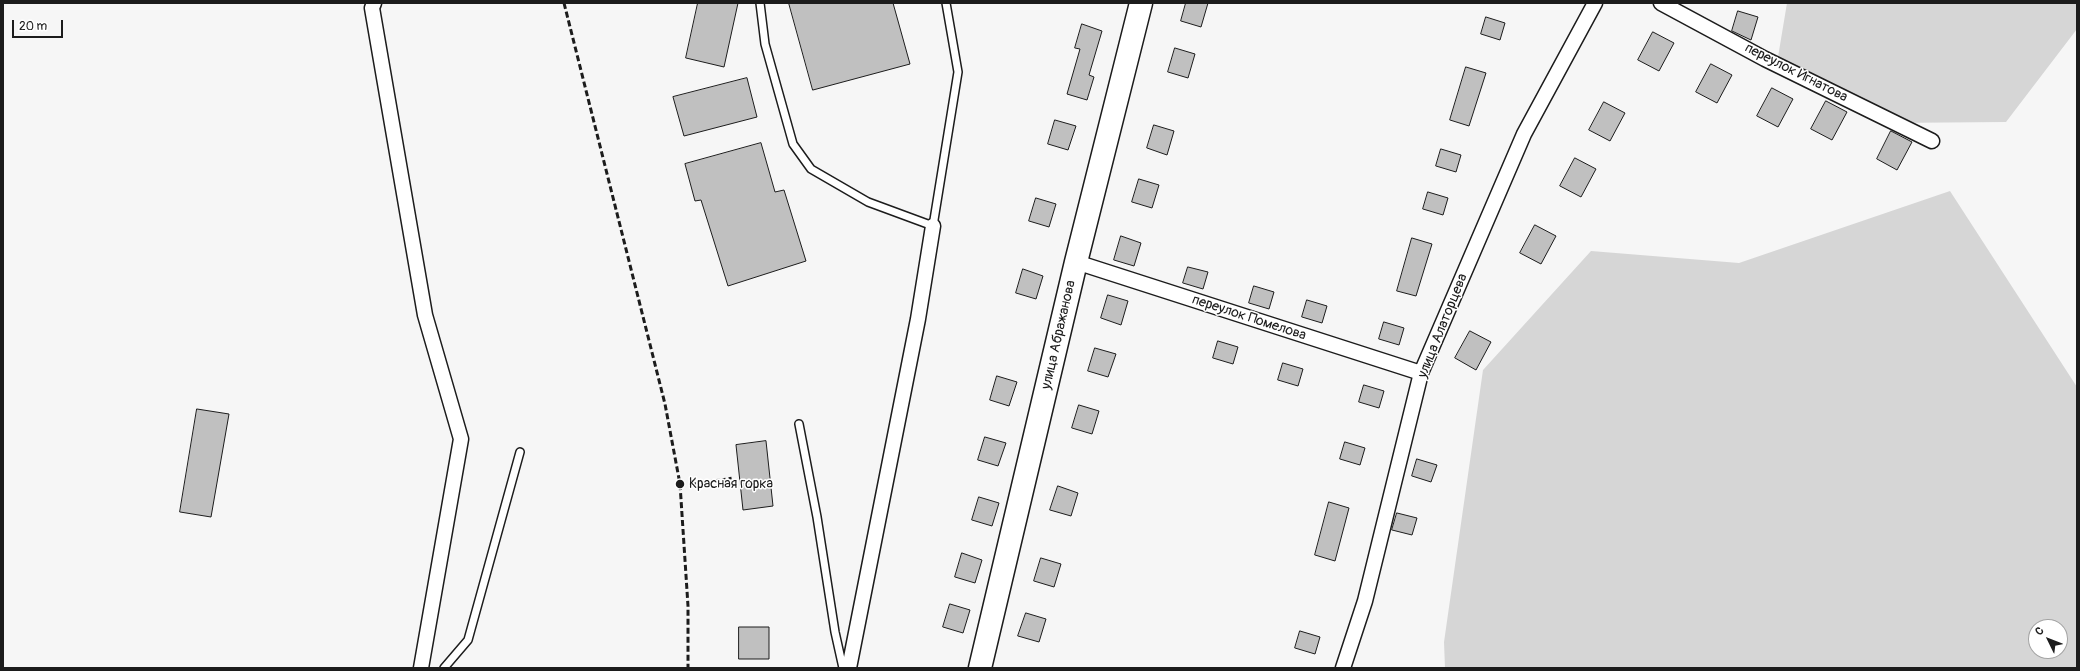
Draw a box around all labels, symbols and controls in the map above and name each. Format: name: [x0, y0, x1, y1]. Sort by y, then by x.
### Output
scale bar: [14, 12, 65, 38]
text: 20 m: [19, 19, 47, 34]
street label: переулок Игнатова: [1742, 40, 1850, 106]
street label: улица Алаторцева: [1414, 271, 1472, 381]
street label: улица Абражанова: [1038, 279, 1080, 391]
street label: переулок Помелова: [1190, 292, 1308, 344]
place label: Красная горка: [689, 476, 773, 492]
marker: Красная горка: [674, 478, 686, 490]
north arrow: [2028, 619, 2068, 659]
text: С: [2033, 624, 2047, 638]

